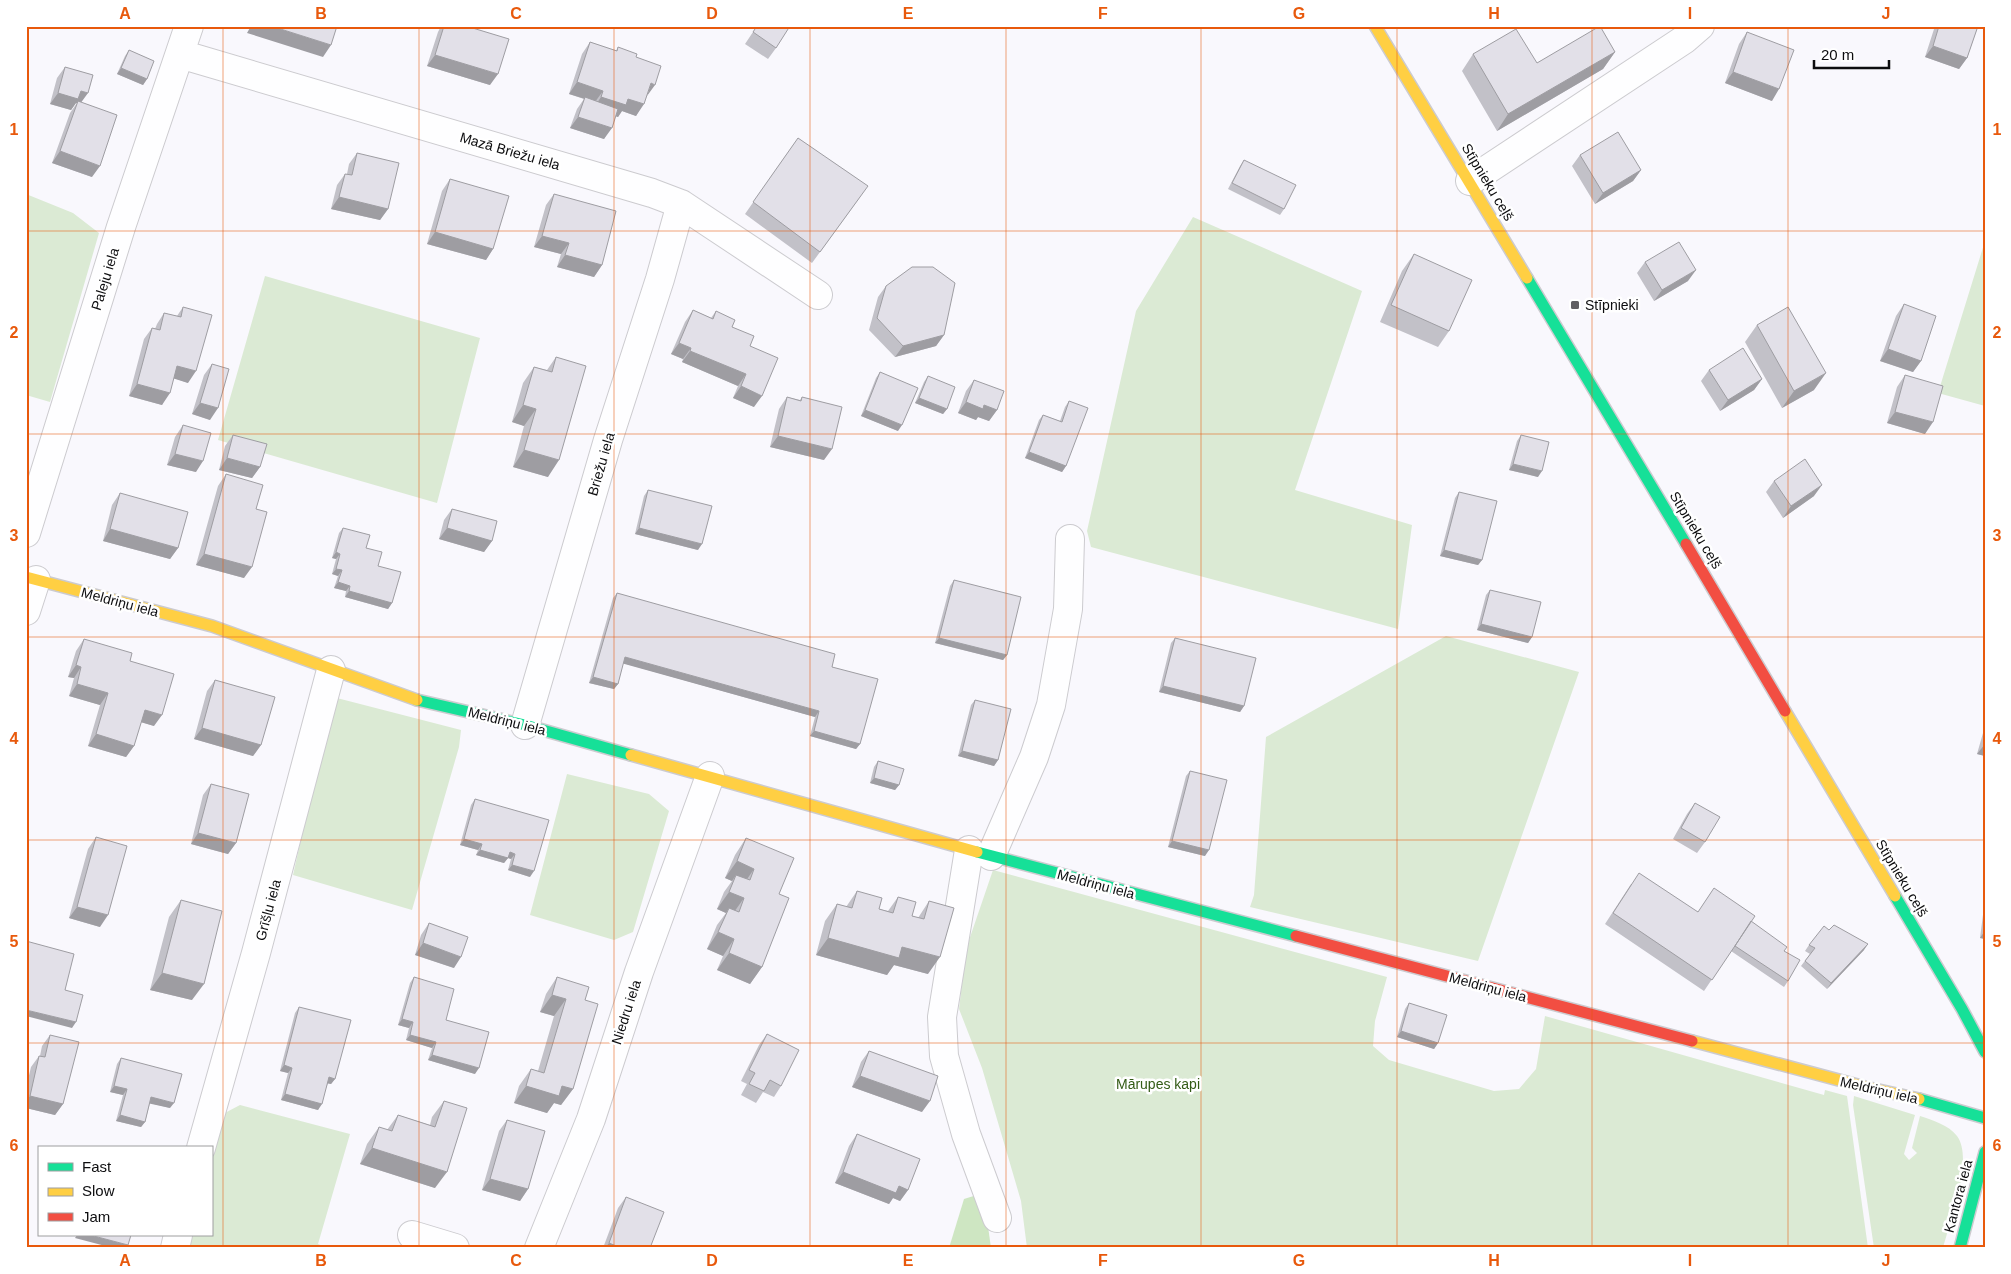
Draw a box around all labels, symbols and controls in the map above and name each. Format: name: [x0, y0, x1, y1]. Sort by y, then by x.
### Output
text: A: [119, 5, 131, 22]
text: B: [315, 5, 327, 22]
text: C: [510, 5, 522, 22]
text: D: [706, 5, 718, 22]
text: E: [903, 5, 914, 22]
text: F: [1098, 5, 1108, 22]
text: G: [1293, 5, 1305, 22]
text: H: [1488, 5, 1500, 22]
text: I: [1688, 5, 1692, 22]
text: J: [1882, 5, 1890, 22]
scale bar: [1814, 38, 1888, 70]
text: 20 m: [1821, 46, 1854, 63]
text: 1: [10, 121, 19, 138]
text: 1: [1993, 121, 2002, 138]
street label: Mazā Briežu iela: [458, 129, 562, 173]
street label: Stīpnieku ceļš: [1459, 141, 1517, 223]
street label: Paleju iela: [88, 246, 122, 312]
place label: Stīpnieki: [1585, 297, 1639, 313]
marker: Stīpnieki: [1569, 299, 1581, 311]
text: 2: [10, 324, 19, 341]
text: 2: [1993, 324, 2002, 341]
street label: Briežu iela: [584, 430, 618, 498]
street label: Stīpnieku ceļš: [1667, 489, 1725, 571]
text: 3: [10, 527, 19, 544]
text: 3: [1993, 527, 2002, 544]
street label: Meldriņu iela: [80, 584, 161, 620]
street label: Meldriņu iela: [467, 704, 548, 738]
text: 4: [10, 730, 19, 747]
text: 4: [1993, 730, 2002, 747]
street label: Stīpnieku ceļš: [1873, 837, 1931, 919]
street label: Meldriņu iela: [1056, 866, 1137, 902]
street label: Grīšļu iela: [252, 877, 284, 943]
text: 5: [10, 933, 19, 950]
text: 5: [1993, 933, 2002, 950]
street label: Meldriņu iela: [1448, 969, 1529, 1005]
street label: Niedru iela: [608, 978, 644, 1046]
street label: Meldriņu iela: [1839, 1073, 1920, 1107]
park label: Mārupes kapi: [1116, 1076, 1200, 1092]
text: 6: [10, 1137, 19, 1154]
text: 6: [1993, 1137, 2002, 1154]
legend: [38, 1146, 212, 1236]
text: Fast: [82, 1158, 112, 1175]
street label: Kantora iela: [1941, 1158, 1975, 1234]
text: Slow: [82, 1182, 115, 1199]
text: Jam: [82, 1208, 110, 1225]
text: A: [119, 1252, 131, 1269]
text: B: [315, 1252, 327, 1269]
text: C: [510, 1252, 522, 1269]
text: D: [706, 1252, 718, 1269]
text: E: [903, 1252, 914, 1269]
text: F: [1098, 1252, 1108, 1269]
text: G: [1293, 1252, 1305, 1269]
text: H: [1488, 1252, 1500, 1269]
text: I: [1688, 1252, 1692, 1269]
text: J: [1882, 1252, 1890, 1269]

